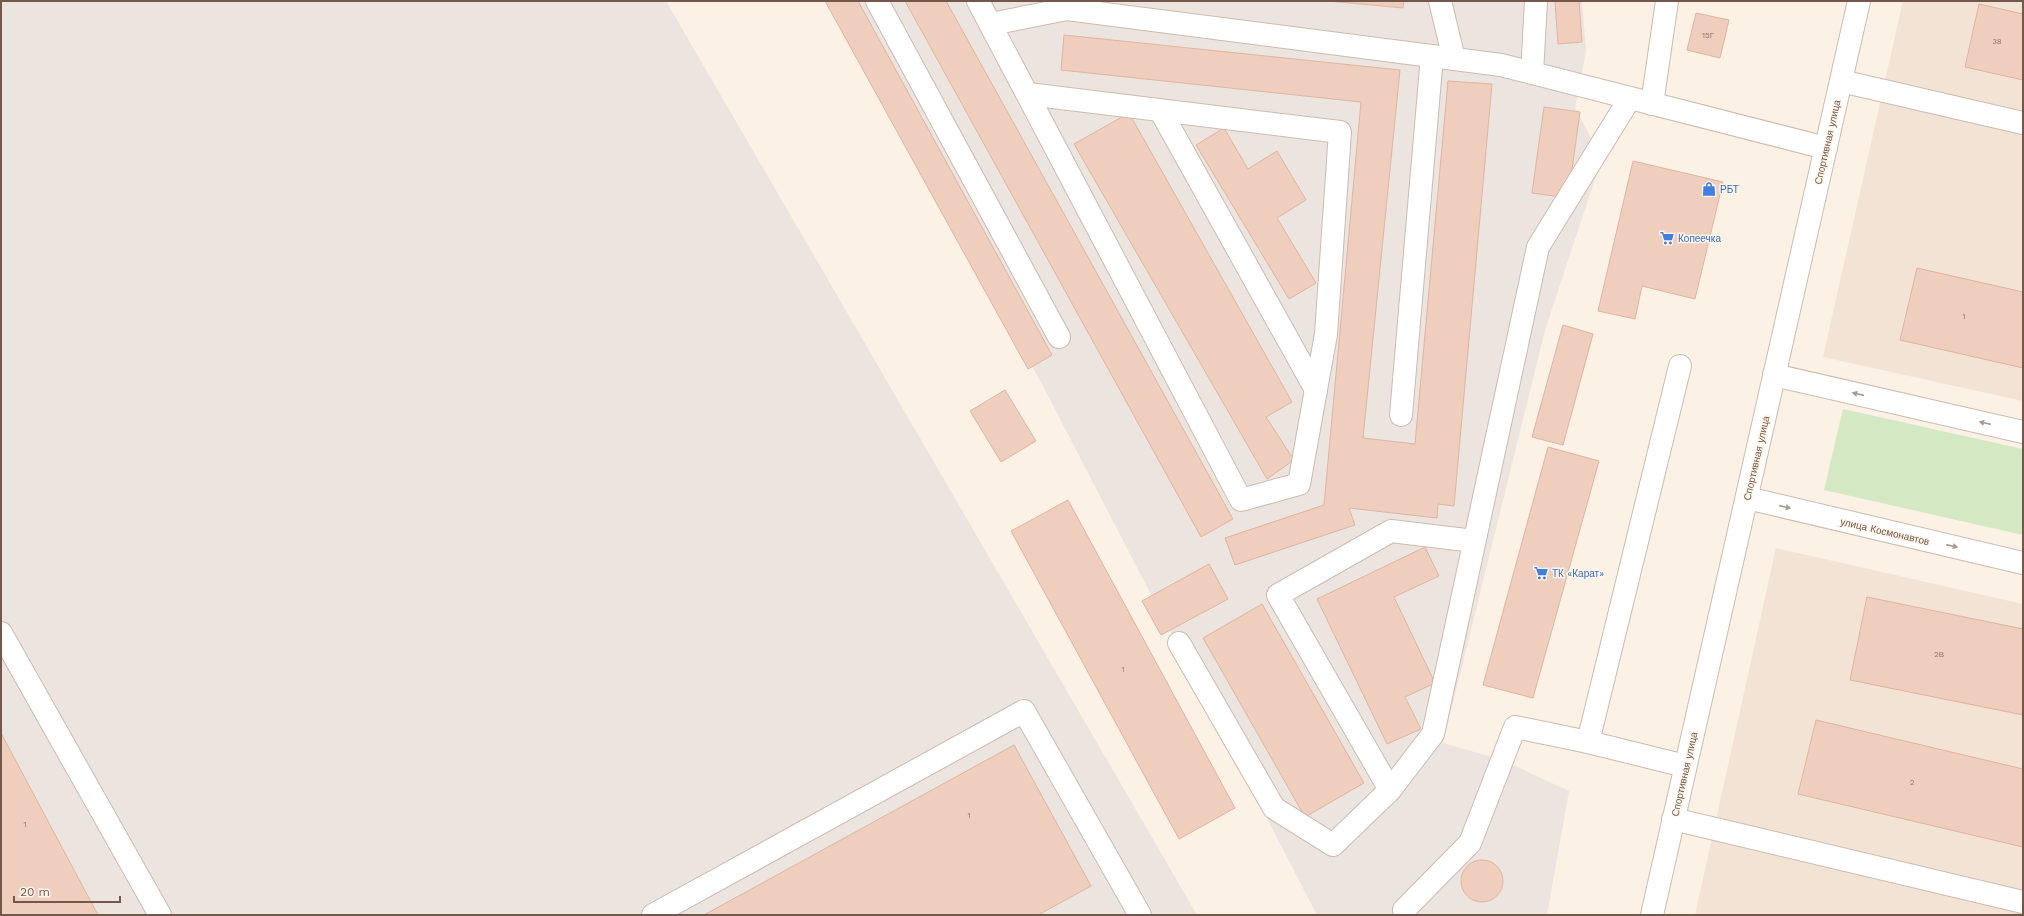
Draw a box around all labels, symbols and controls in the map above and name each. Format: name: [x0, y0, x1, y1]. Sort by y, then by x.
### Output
house number: 15Г: [1702, 31, 1715, 40]
house number: 38: [1992, 37, 2002, 46]
street label: Спортивная улица: [1812, 98, 1843, 185]
shop icon: РБТ: [1701, 181, 1717, 197]
place label: РБТ: [1720, 184, 1739, 195]
supermarket icon: Копеечка: [1659, 230, 1675, 246]
place label: Копеечка: [1678, 233, 1721, 244]
house number: 1: [1962, 312, 1966, 321]
one-way arrow: [1852, 391, 1864, 397]
street label: Спортивная улица: [1741, 414, 1772, 501]
one-way arrow: [1979, 420, 1991, 426]
one-way arrow: [1779, 505, 1791, 511]
street label: улица Космонавтов: [1839, 516, 1931, 547]
one-way arrow: [1946, 544, 1958, 550]
supermarket icon: ТК «Карат»: [1533, 565, 1549, 581]
place label: ТК «Карат»: [1552, 568, 1604, 579]
house number: 2В: [1934, 650, 1944, 659]
house number: 1: [1121, 665, 1125, 674]
street label: Спортивная улица: [1669, 730, 1700, 817]
house number: 2: [1910, 778, 1915, 787]
house number: 1: [967, 811, 971, 820]
house number: 1: [23, 820, 27, 829]
scale bar: [14, 878, 120, 904]
text: 20 m: [20, 885, 50, 899]

